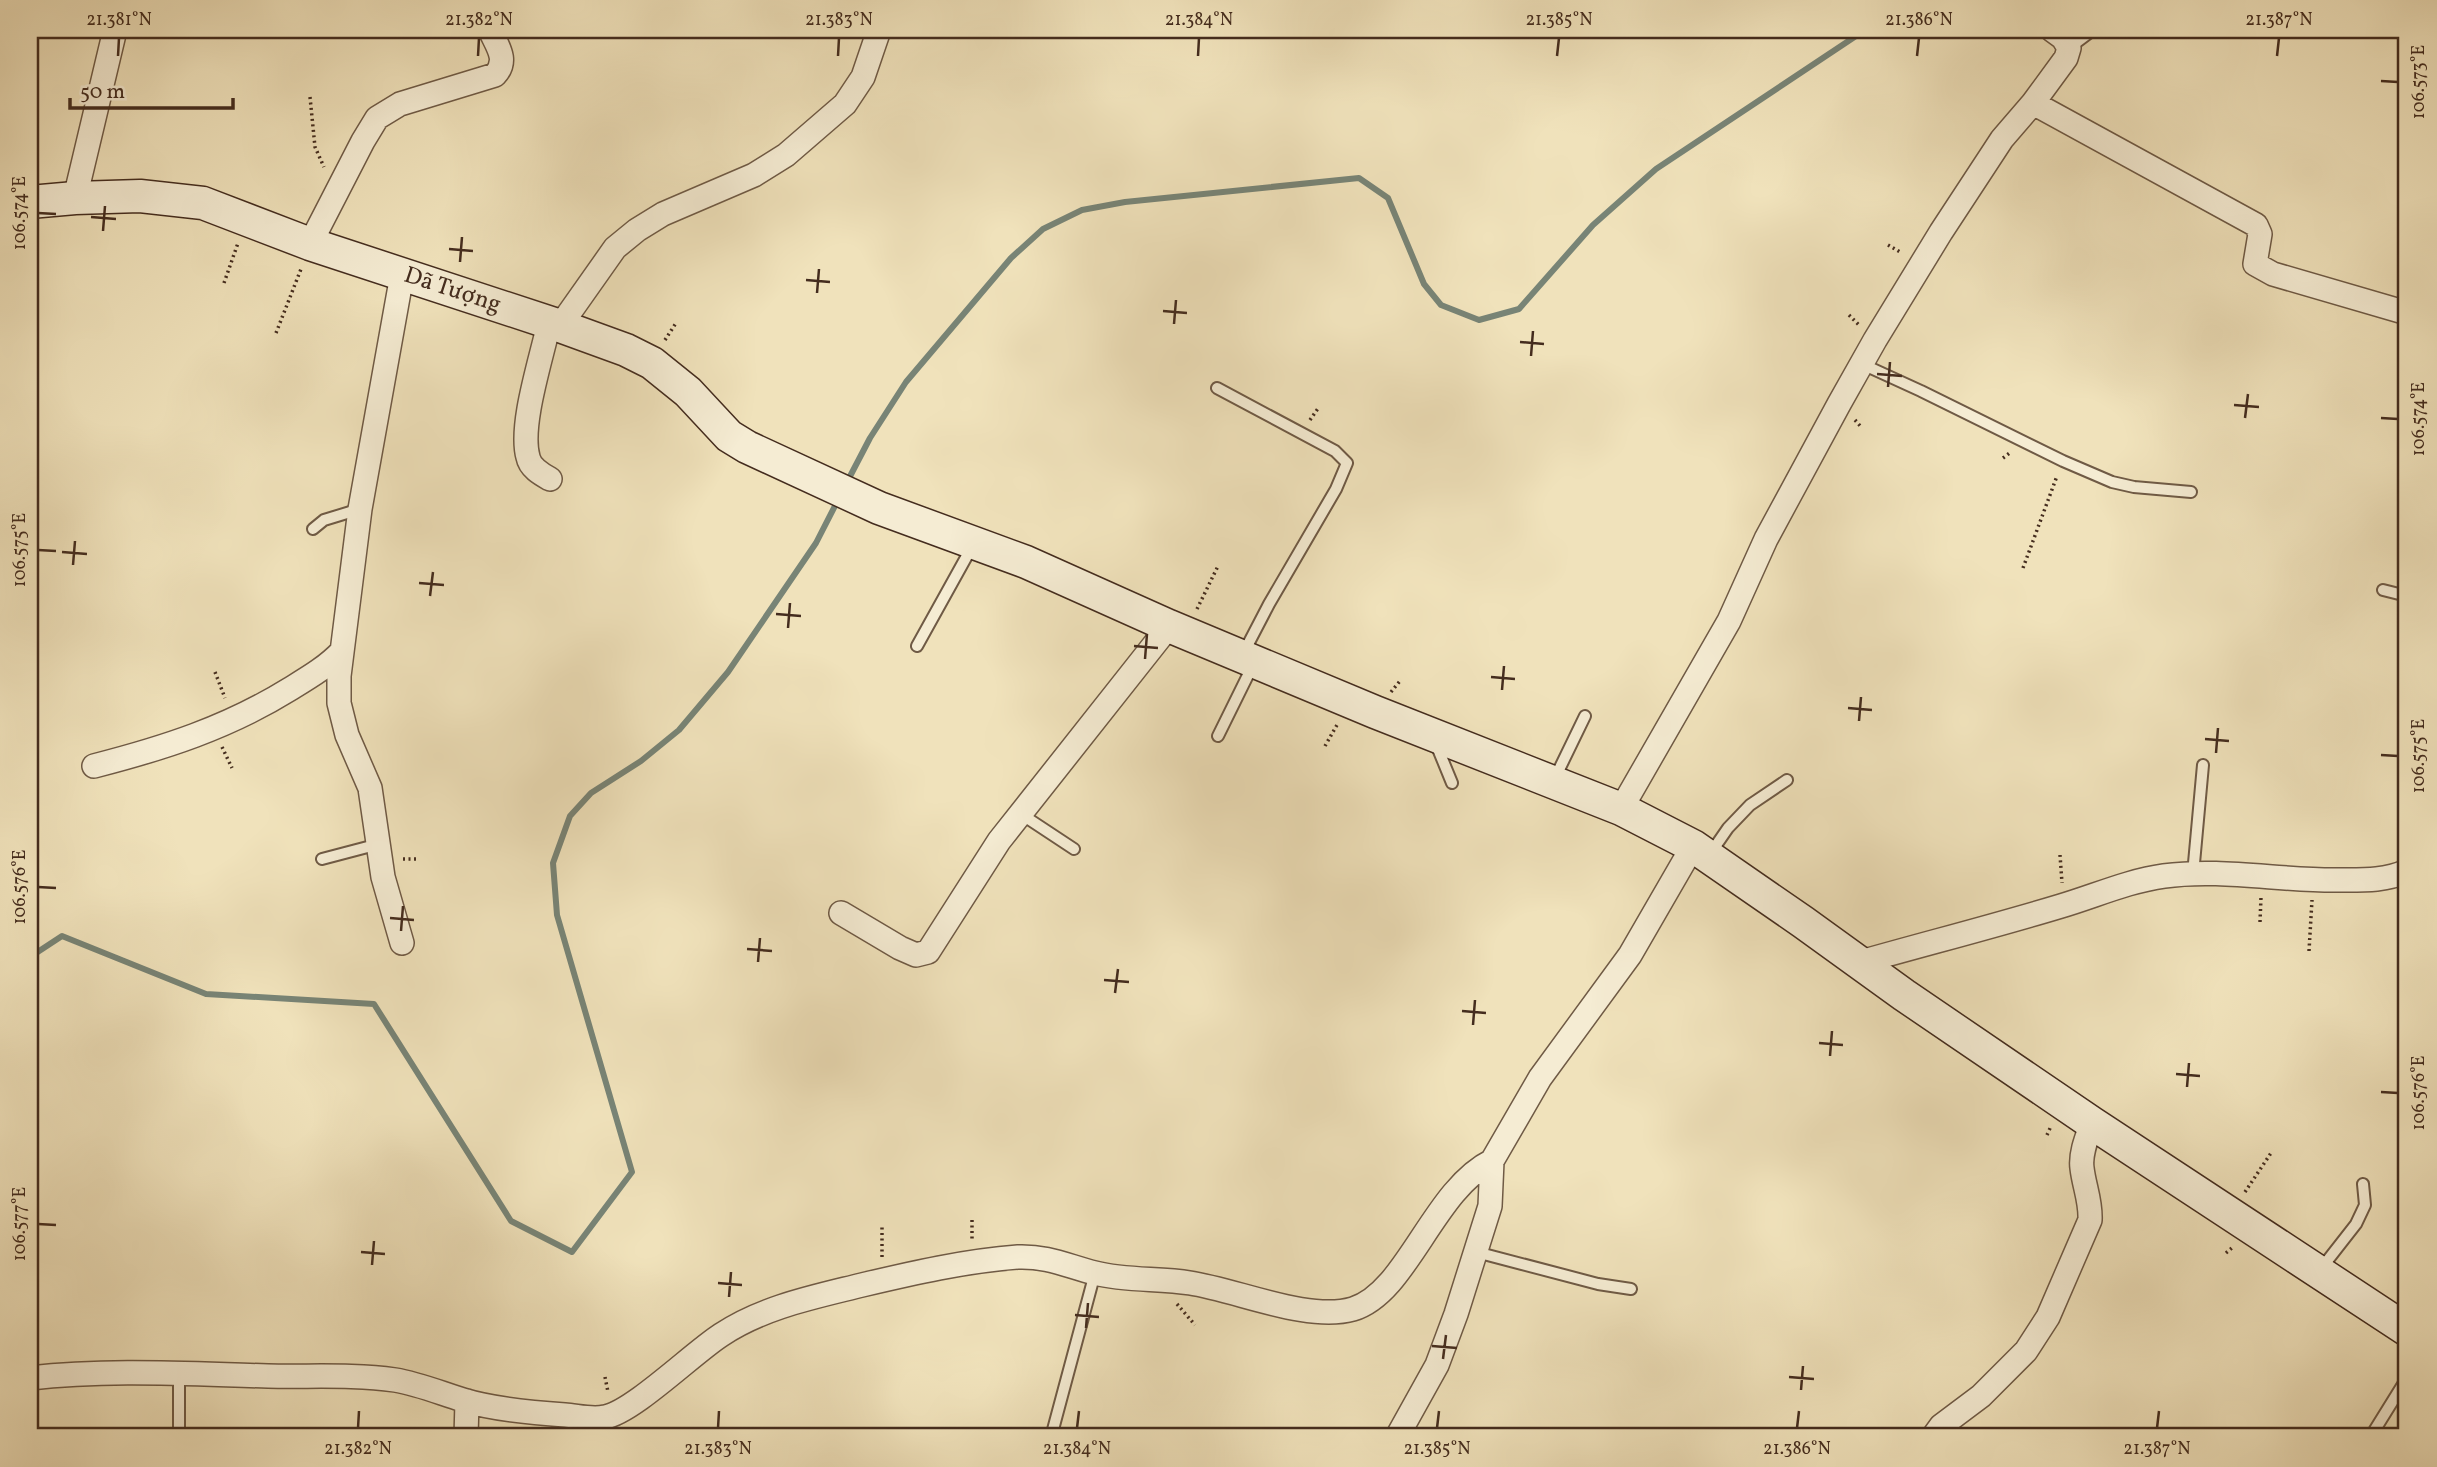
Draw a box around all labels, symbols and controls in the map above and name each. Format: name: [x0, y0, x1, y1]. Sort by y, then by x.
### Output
text: 21.381°N: [86, 8, 152, 33]
text: 21.382°N: [445, 8, 513, 33]
text: 21.383°N: [805, 8, 873, 33]
text: 21.384°N: [1165, 8, 1233, 33]
text: 21.385°N: [1525, 8, 1593, 33]
text: 21.386°N: [1885, 8, 1953, 33]
text: 21.387°N: [2245, 8, 2313, 33]
text: 106.573°E: [2407, 44, 2432, 119]
scale bar: [70, 66, 233, 110]
text: 50 m: [80, 78, 125, 107]
text: 106.574°E: [8, 176, 33, 250]
street label: Dã Tượng: [399, 259, 505, 323]
text: 106.574°E: [2407, 382, 2432, 456]
text: 106.575°E: [8, 513, 33, 587]
text: 106.575°E: [2407, 719, 2432, 793]
text: 106.576°E: [8, 849, 33, 925]
text: 106.576°E: [2407, 1055, 2432, 1131]
text: 106.577°E: [8, 1186, 33, 1261]
text: 21.382°N: [324, 1437, 392, 1462]
text: 21.383°N: [684, 1437, 752, 1462]
text: 21.384°N: [1043, 1437, 1111, 1462]
text: 21.385°N: [1403, 1437, 1471, 1462]
text: 21.386°N: [1763, 1437, 1831, 1462]
text: 21.387°N: [2123, 1437, 2191, 1462]

